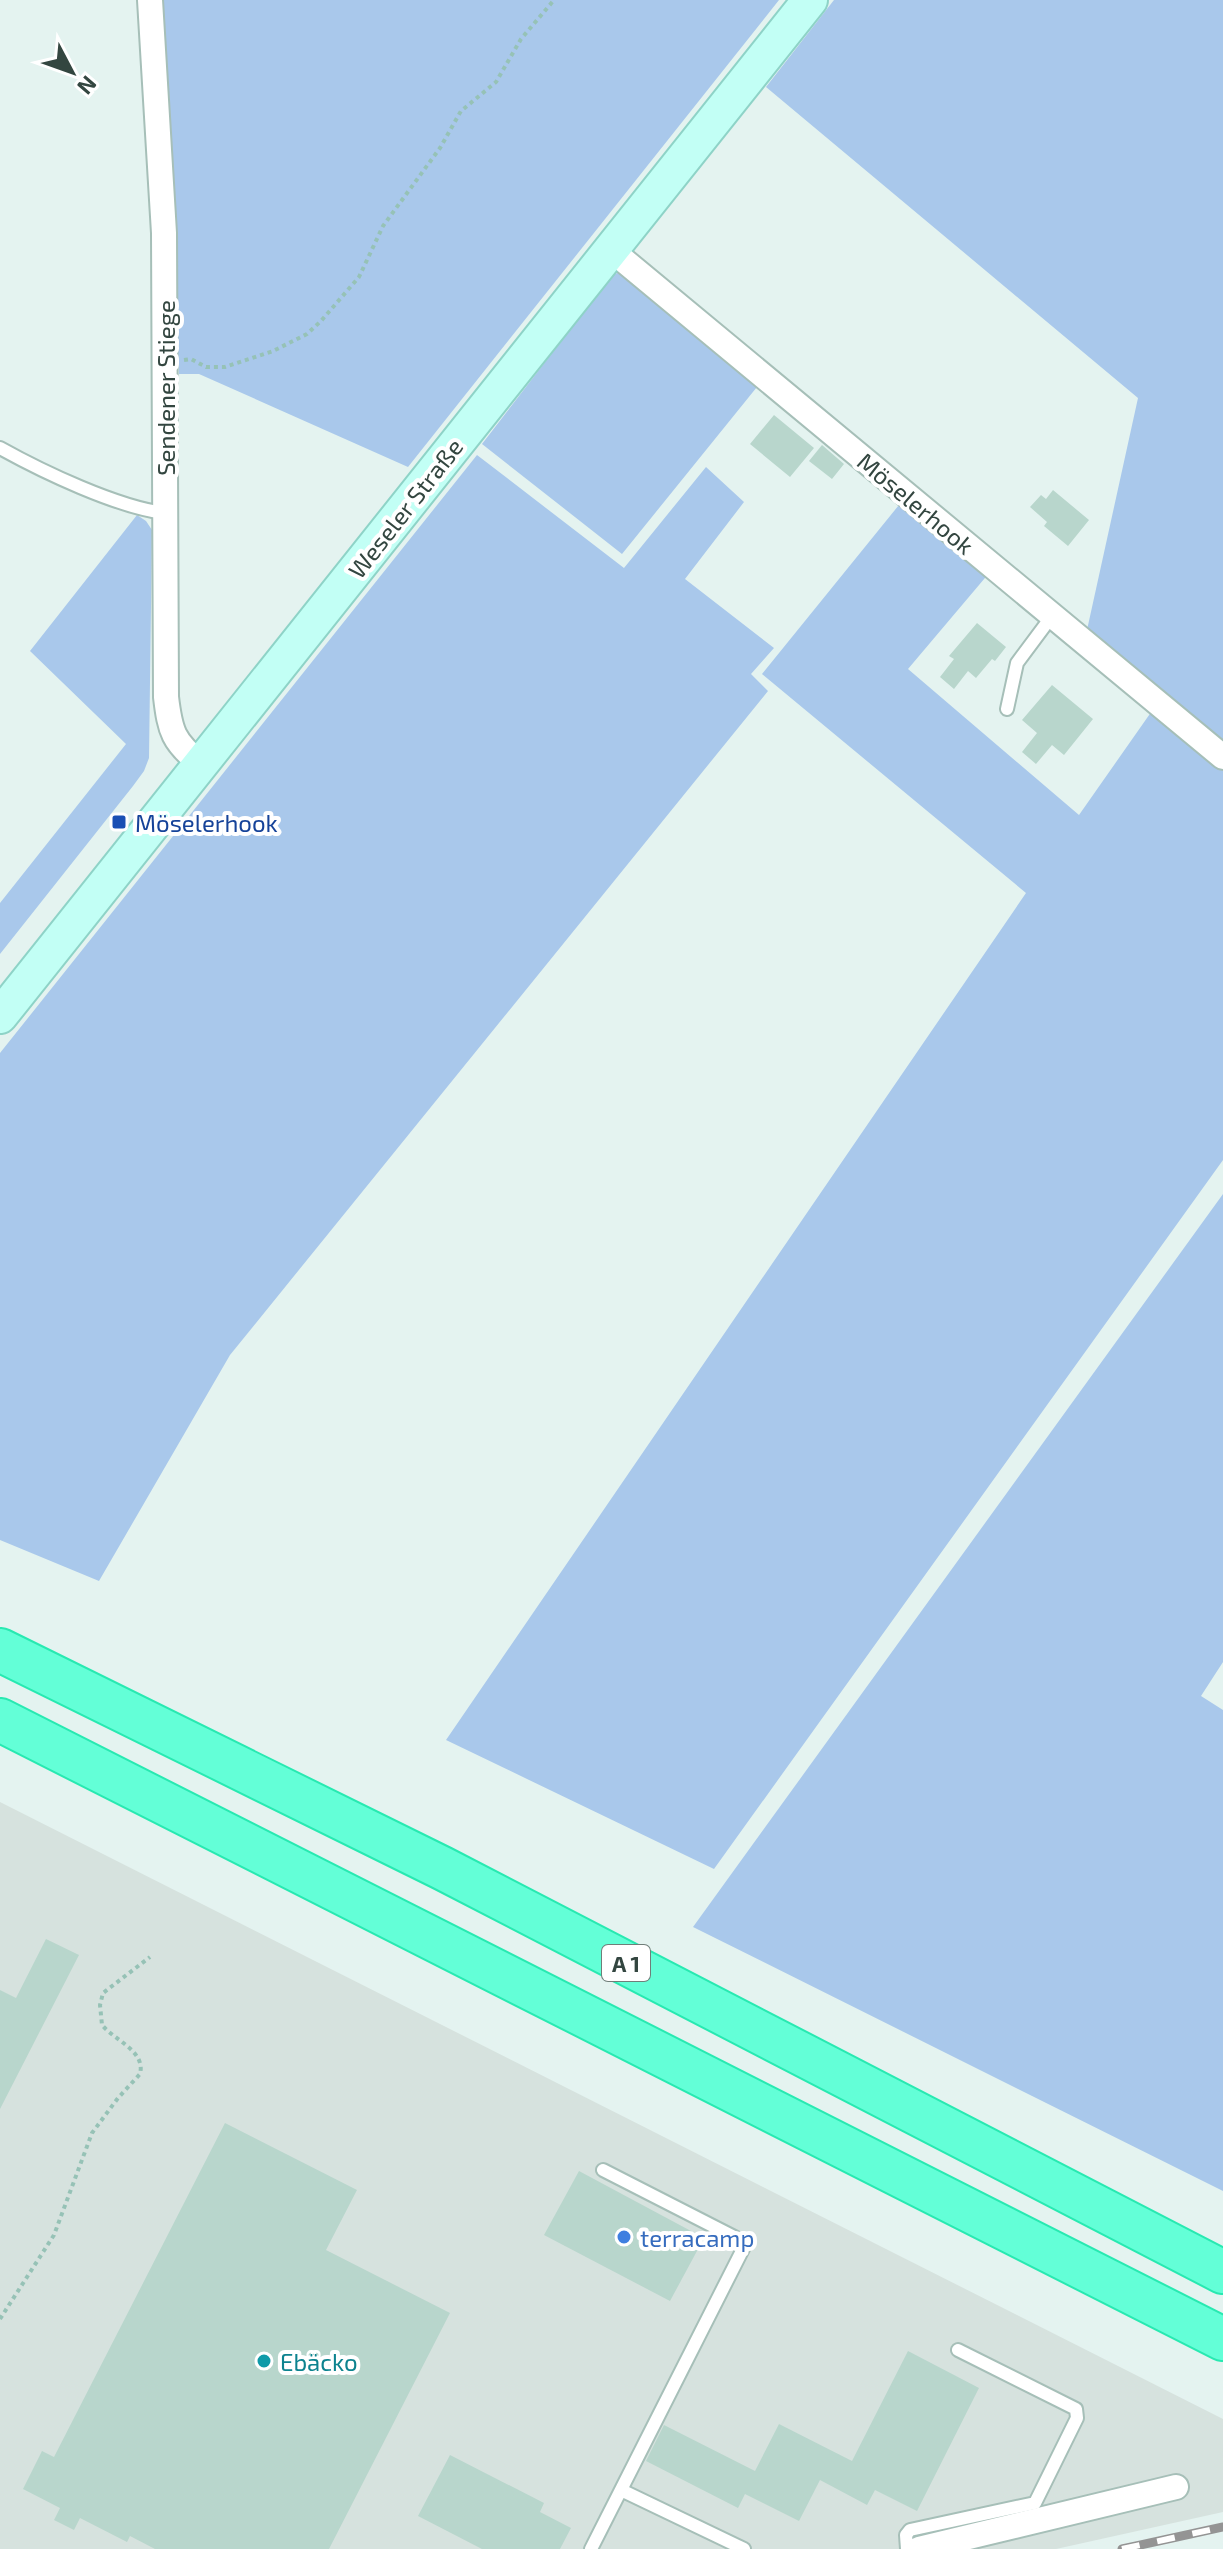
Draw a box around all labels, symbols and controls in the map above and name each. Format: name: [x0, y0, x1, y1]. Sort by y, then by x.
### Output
north arrow: [32, 32, 112, 112]
text: N: [73, 71, 103, 100]
street label: Sendener Stiege: [151, 300, 180, 476]
street label: Weseler Straße: [342, 432, 468, 584]
street label: Möselerhook: [852, 446, 980, 560]
place label: Möselerhook: [135, 808, 278, 837]
marker: Möselerhook: [110, 813, 128, 831]
road number: A 1: [602, 1945, 650, 1981]
place label: terracamp: [640, 2223, 754, 2252]
marker: terracamp: [615, 2228, 633, 2246]
place label: Ebäcko: [280, 2347, 358, 2376]
marker: Ebäcko: [255, 2352, 273, 2370]

